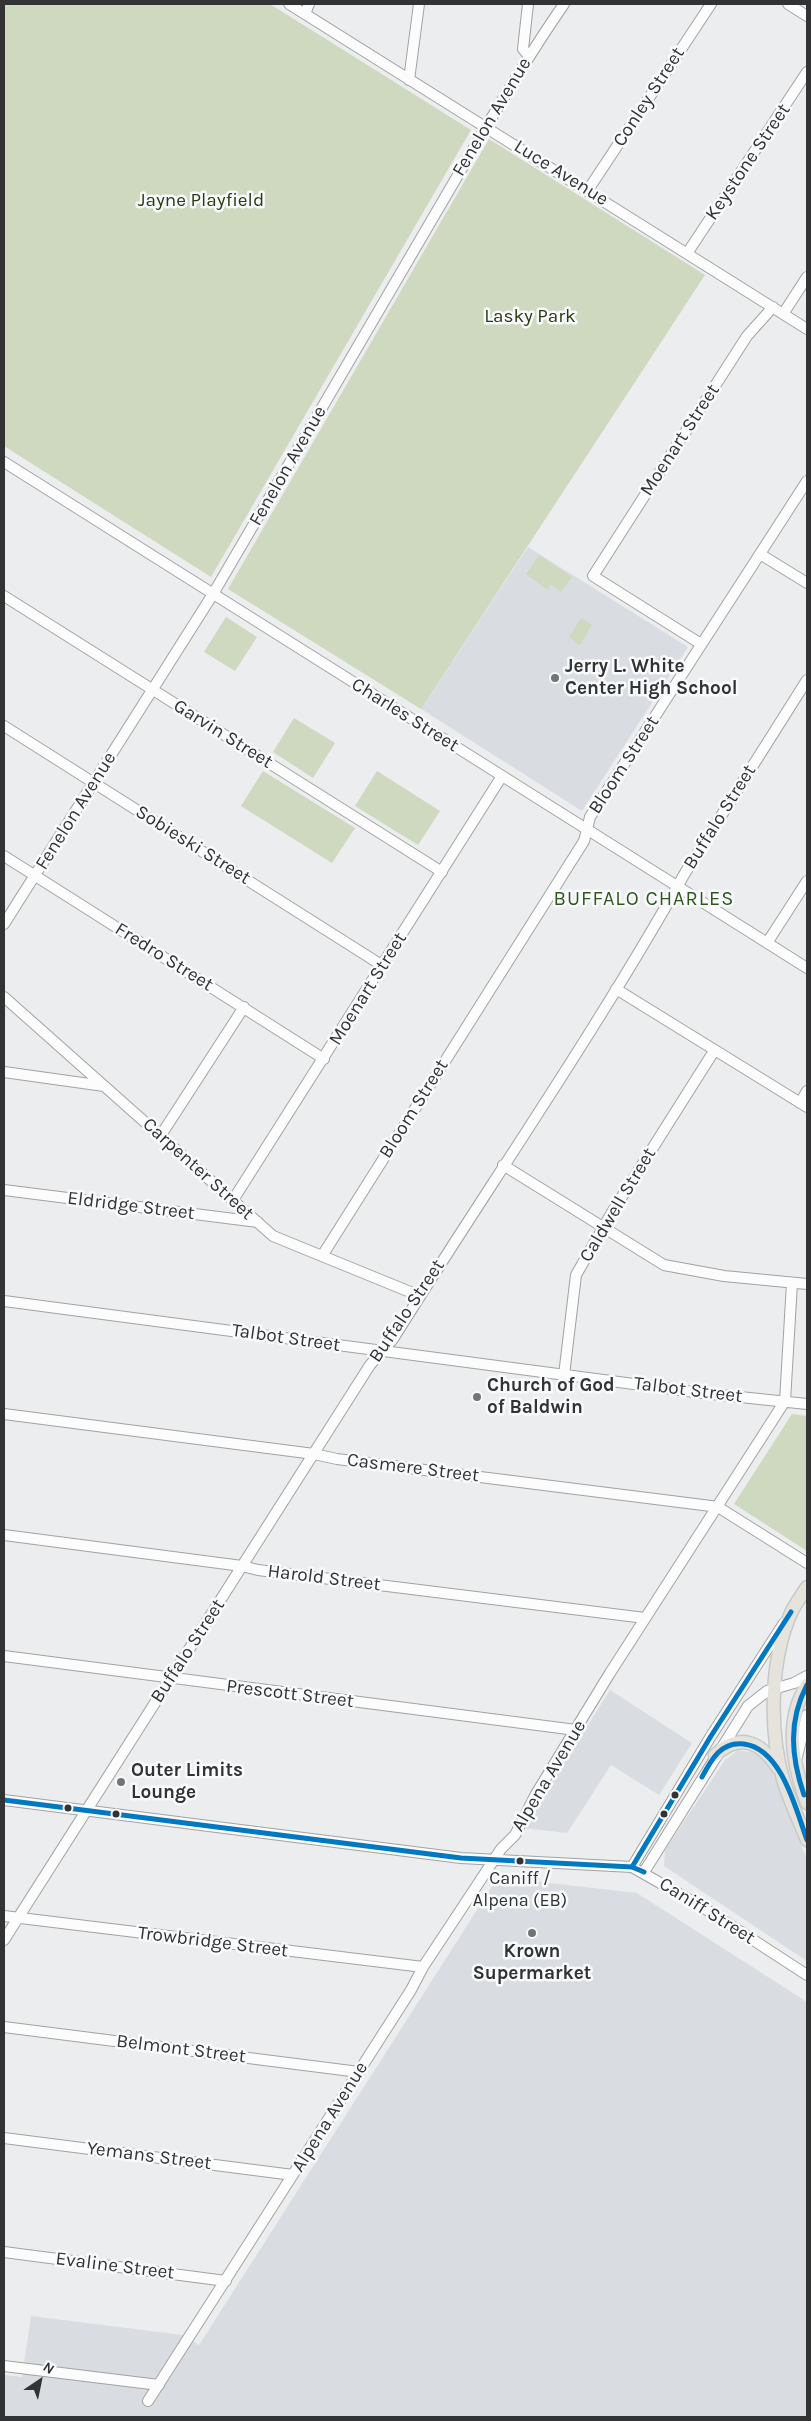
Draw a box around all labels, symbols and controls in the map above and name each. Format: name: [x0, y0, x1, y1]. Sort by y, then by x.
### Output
street label: Conley Street: [608, 43, 690, 151]
street label: Fenelon Avenue: [448, 53, 536, 181]
street label: Keystone Street: [701, 99, 795, 225]
street label: Luce Avenue: [510, 135, 612, 211]
park label: Jayne Playfield: [138, 190, 264, 212]
park label: Lasky Park: [484, 306, 576, 328]
street label: Moenart Street: [635, 380, 725, 500]
street label: Fenelon Avenue: [244, 402, 332, 530]
place label: Jerry L. White Center High School: [565, 656, 737, 700]
marker: Jerry L. White Center High School: [549, 672, 561, 684]
street label: Charles Street: [347, 673, 463, 757]
street label: Garvin Street: [169, 694, 277, 774]
street label: Bloom Street: [584, 712, 664, 818]
street label: Fenelon Avenue: [31, 748, 121, 874]
street label: Buffalo Street: [679, 760, 761, 874]
street label: Sobieski Street: [131, 800, 255, 890]
district label: BUFFALO CHARLES: [552, 887, 736, 911]
street label: Fredro Street: [111, 918, 217, 996]
street label: Moenart Street: [324, 928, 412, 1050]
street label: Bloom Street: [375, 1055, 453, 1163]
street label: Carpenter Street: [138, 1113, 258, 1225]
street label: Caldwell Street: [575, 1144, 661, 1266]
street label: Eldridge Street: [66, 1187, 196, 1225]
street label: Buffalo Street: [364, 1255, 450, 1367]
street label: Talbot Street: [230, 1319, 342, 1357]
street label: Talbot Street: [632, 1372, 744, 1408]
place label: Church of God of Baldwin: [487, 1375, 615, 1419]
marker: Church of God of Baldwin: [471, 1391, 483, 1403]
street label: Casmere Street: [346, 1449, 480, 1487]
street label: Harold Street: [266, 1560, 382, 1596]
street label: Buffalo Street: [146, 1595, 230, 1707]
street label: Prescott Street: [225, 1675, 355, 1713]
street label: Alpena Avenue: [507, 1716, 591, 1836]
place label: Outer Limits Lounge: [131, 1760, 243, 1804]
marker: Outer Limits Lounge: [115, 1776, 127, 1788]
unlabelled marker: [670, 1790, 680, 1800]
unlabelled marker: [63, 1803, 73, 1813]
unlabelled marker: [111, 1809, 121, 1819]
unlabelled marker: [659, 1809, 669, 1819]
marker: Caniff / Alpena (EB): [515, 1856, 525, 1866]
place label: Caniff / Alpena (EB): [473, 1868, 567, 1910]
street label: Caniff Street: [655, 1872, 759, 1950]
street label: Trowbridge Street: [137, 1921, 289, 1963]
marker: Krown Supermarket: [526, 1927, 538, 1939]
place label: Krown Supermarket: [473, 1941, 591, 1985]
street label: Belmont Street: [115, 2030, 247, 2068]
street label: Alpena Avenue: [287, 2058, 373, 2176]
street label: Yemans Street: [85, 2137, 213, 2175]
street label: Evaline Street: [54, 2247, 176, 2285]
north arrow: [15, 2356, 65, 2406]
text: N: [40, 2358, 58, 2378]

